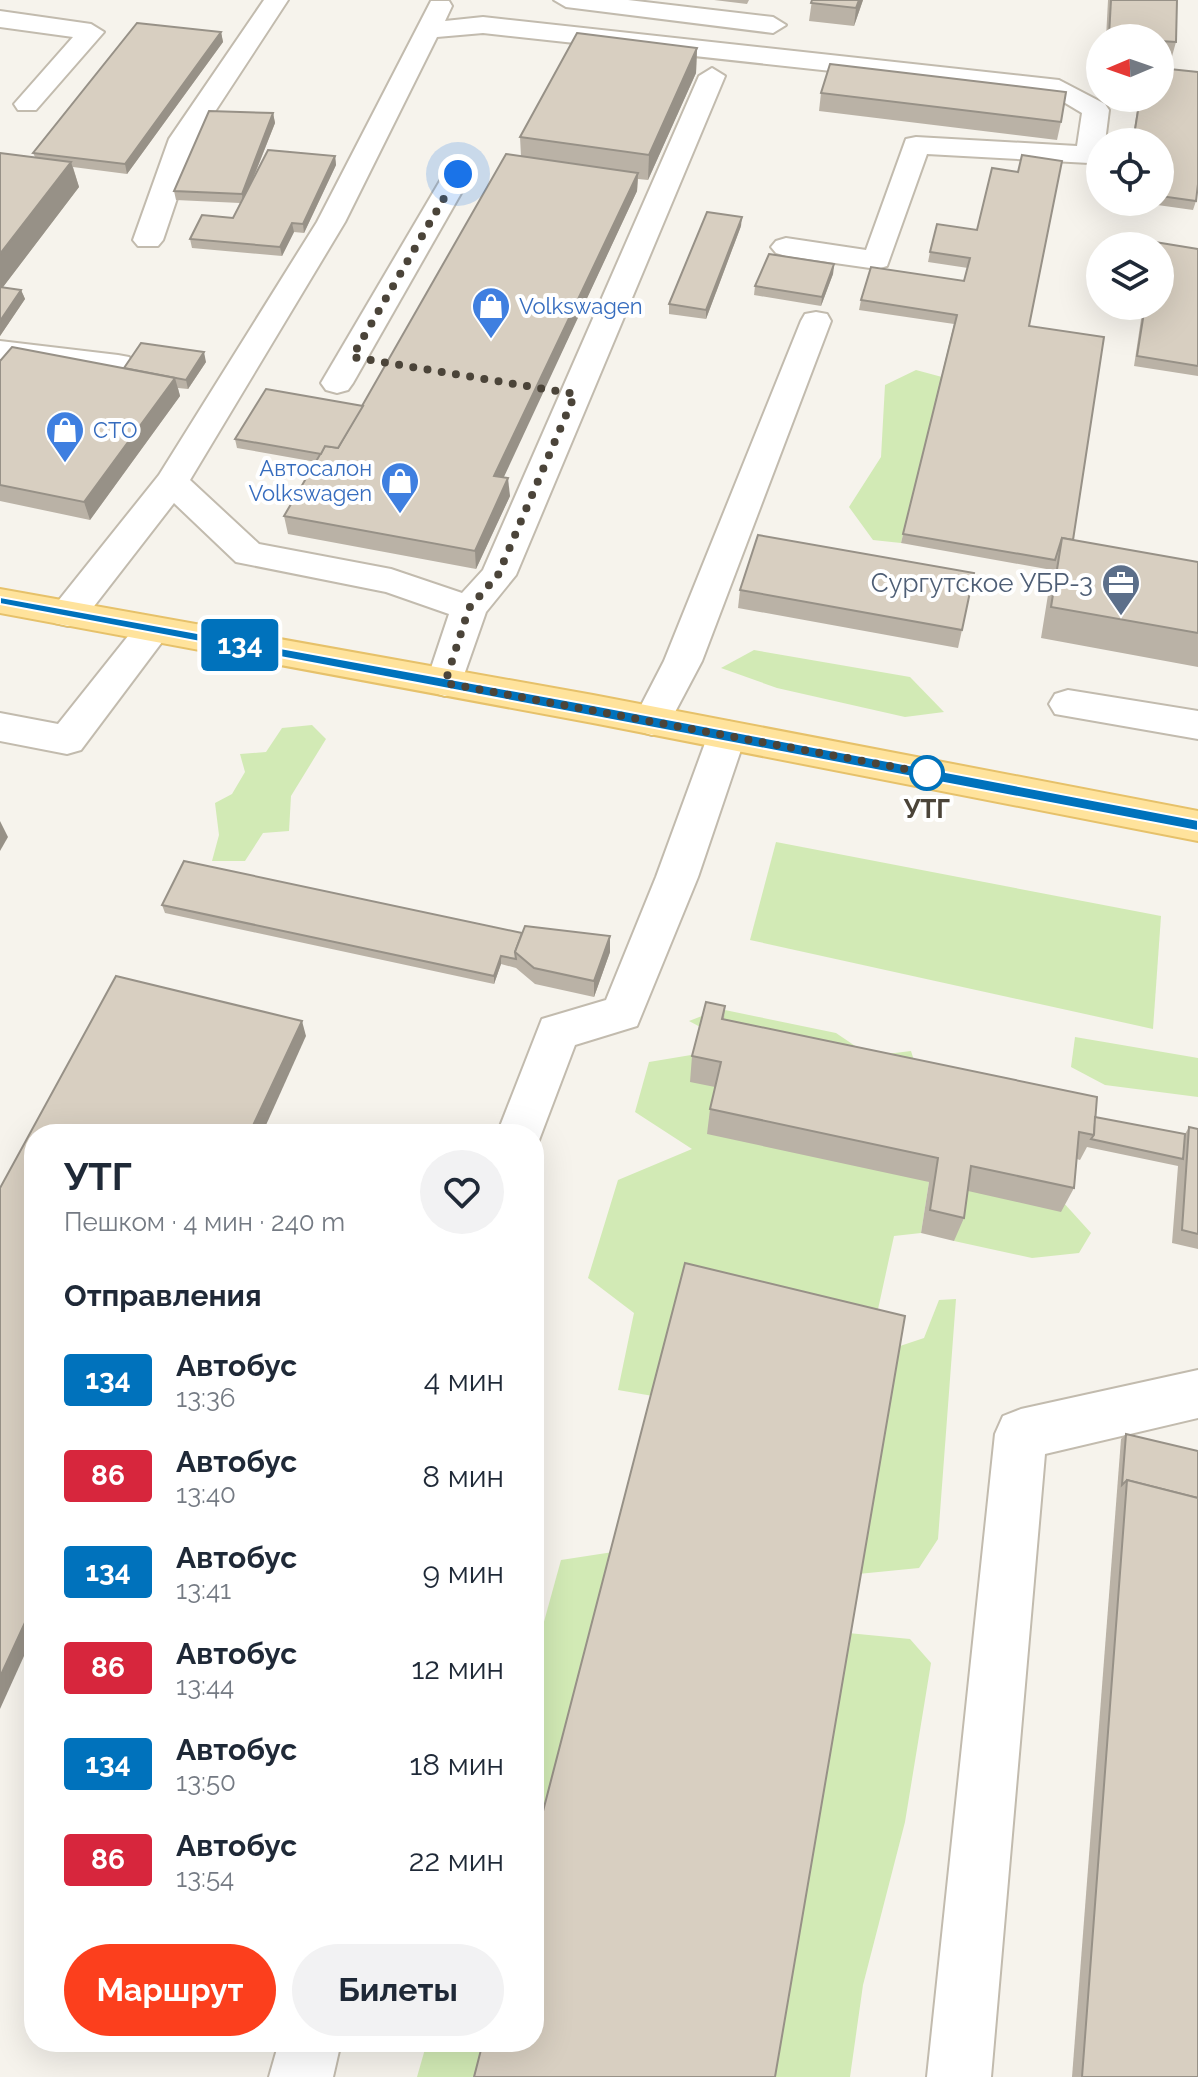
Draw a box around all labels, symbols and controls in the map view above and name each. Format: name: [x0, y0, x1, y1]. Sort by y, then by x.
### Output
north arrow: [1086, 24, 1174, 112]
map controls: [1086, 24, 1174, 320]
button: locate: [1086, 128, 1174, 216]
your location: [438, 154, 478, 194]
button: layers: [1086, 232, 1174, 320]
shop icon: Volkswagen: [470, 285, 512, 340]
place label: Volkswagen: [519, 293, 643, 319]
shop icon: СТО: [44, 409, 86, 464]
place label: СТО: [93, 417, 137, 443]
place label: Автосалон Volkswagen: [248, 455, 372, 506]
shop icon: Автосалон Volkswagen: [379, 460, 421, 515]
office icon: Сургутское УБР-3: [1100, 562, 1142, 617]
place label: Сургутское УБР-3: [871, 568, 1093, 598]
line badge: 134: [194, 619, 286, 671]
text: 134: [217, 628, 263, 661]
marker: УТГ: [910, 756, 944, 790]
place label: УТГ: [903, 794, 950, 824]
button: heart: [420, 1150, 504, 1234]
text: УТГ: [64, 1154, 132, 1199]
text: Пешком · 4 мин · 240 m: [64, 1207, 345, 1237]
text: Отправления: [64, 1278, 262, 1313]
text: Автобус: [176, 1348, 297, 1383]
text: 134: [85, 1363, 131, 1396]
text: 4 мин: [424, 1363, 504, 1398]
text: 13:36: [176, 1383, 235, 1413]
text: Автобус: [176, 1444, 297, 1479]
text: 86: [91, 1459, 125, 1492]
text: 8 мин: [422, 1459, 504, 1494]
text: 13:40: [176, 1479, 236, 1509]
text: Автобус: [176, 1540, 297, 1575]
text: 134: [85, 1555, 131, 1588]
text: 9 мин: [422, 1555, 504, 1590]
text: 13:41: [176, 1575, 231, 1605]
text: Автобус: [176, 1636, 297, 1671]
text: 86: [91, 1651, 125, 1684]
text: 12 мин: [412, 1651, 504, 1686]
text: 13:44: [176, 1671, 234, 1701]
text: Автобус: [176, 1732, 297, 1767]
text: 134: [85, 1747, 131, 1780]
text: 18 мин: [409, 1747, 504, 1782]
text: 13:50: [176, 1767, 236, 1797]
text: Автобус: [176, 1828, 297, 1863]
text: 86: [91, 1843, 125, 1876]
text: 22 мин: [409, 1843, 504, 1878]
text: 13:54: [176, 1863, 234, 1893]
button: Маршрут: [64, 1944, 276, 2036]
button: Билеты: [292, 1944, 504, 2036]

